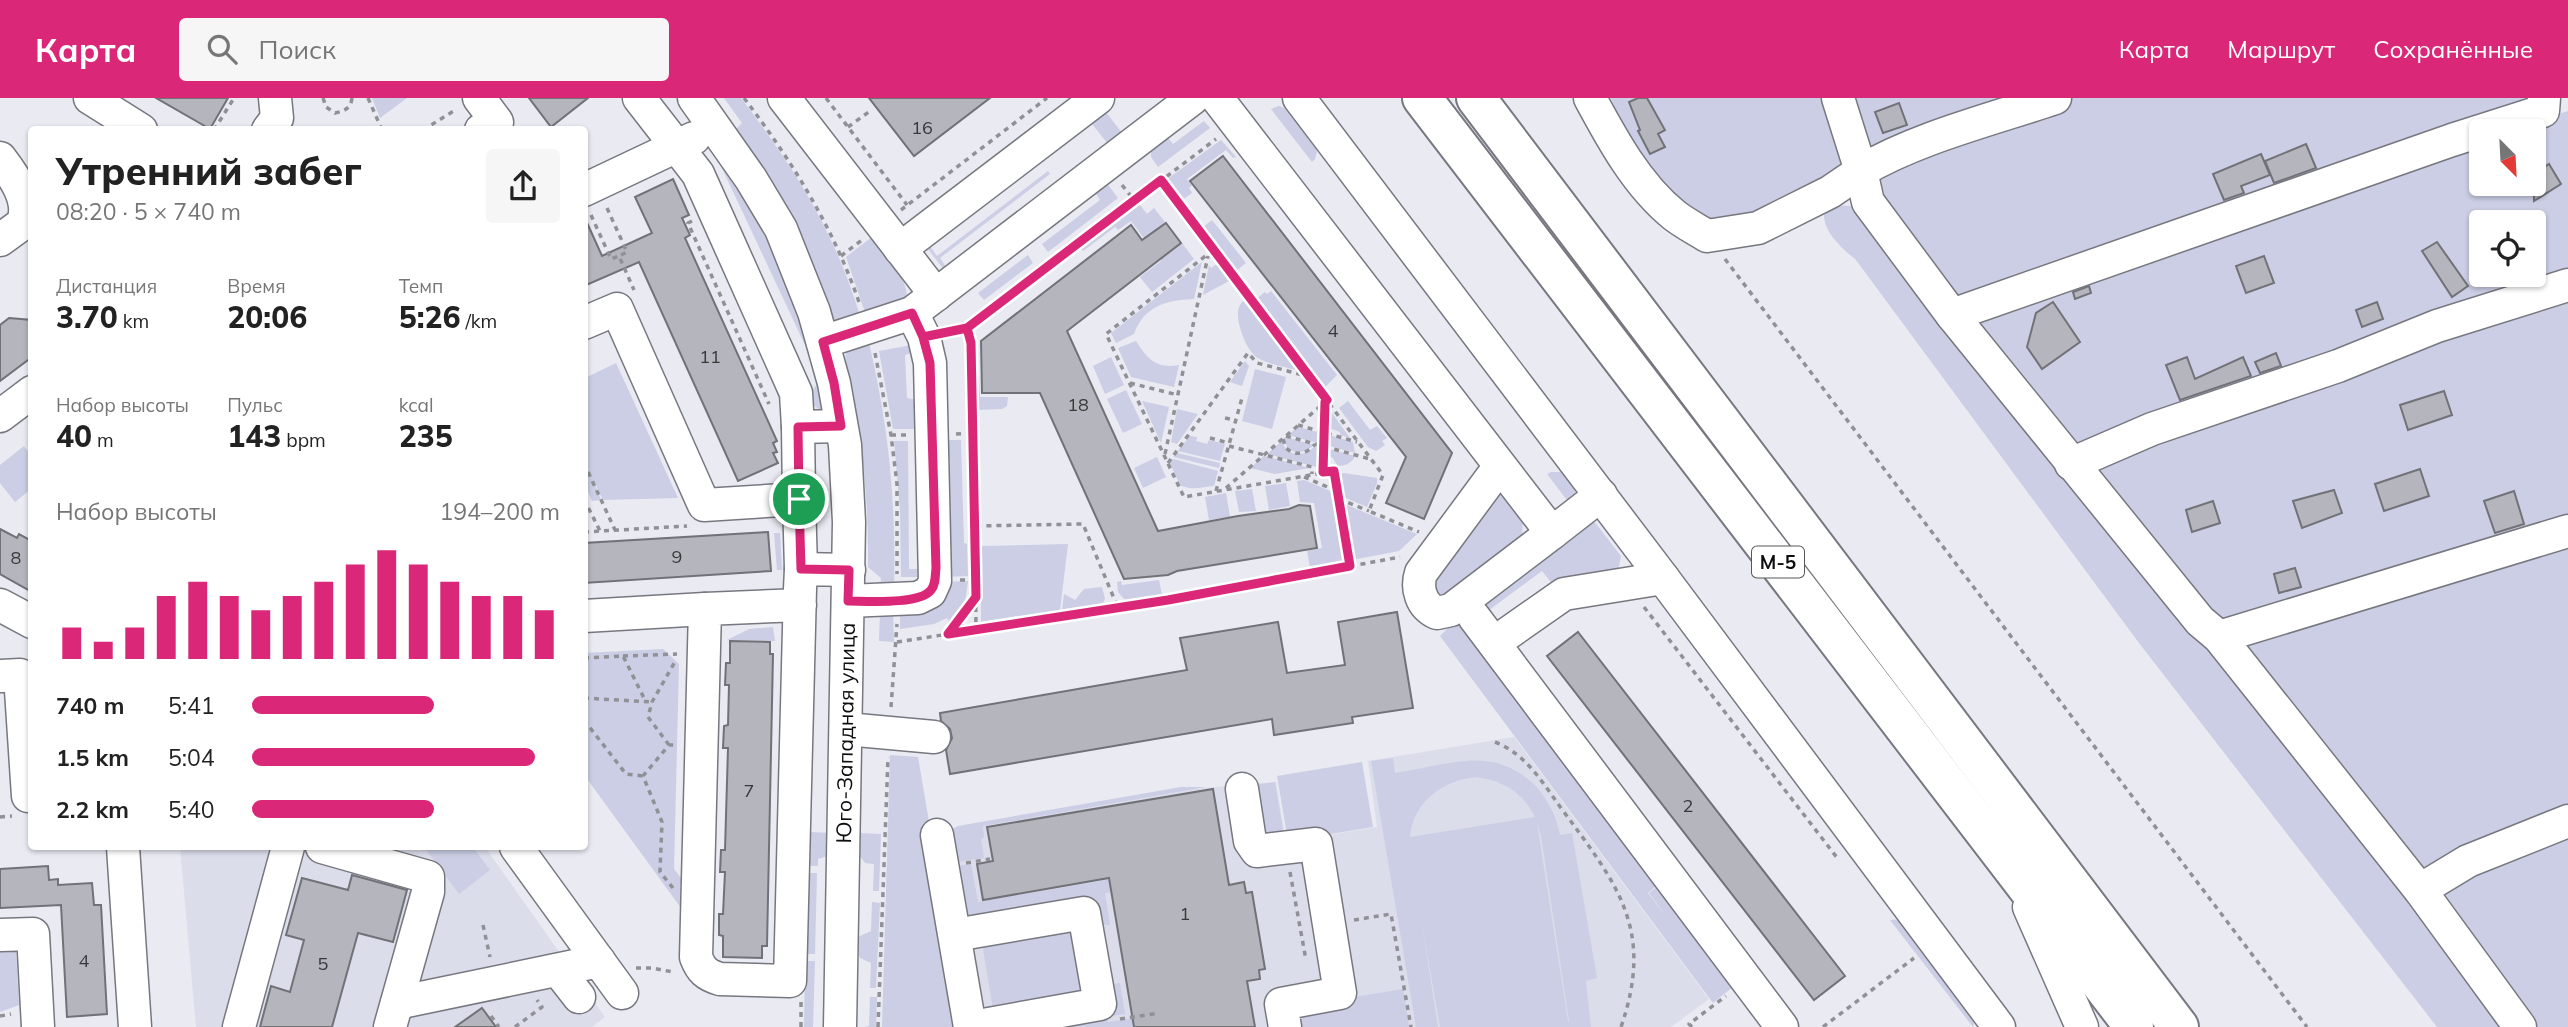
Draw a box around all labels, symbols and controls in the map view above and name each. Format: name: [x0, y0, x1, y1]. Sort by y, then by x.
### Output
search box: [179, 18, 669, 81]
text: Карта: [35, 29, 137, 70]
icon: search: [203, 30, 241, 68]
text: Поиск: [259, 33, 336, 66]
text: Карта: [2119, 34, 2189, 64]
text: Маршрут: [2227, 34, 2335, 64]
text: Сохранённые: [2373, 34, 2533, 64]
house number: 16: [911, 116, 933, 139]
north arrow: [2469, 119, 2546, 196]
map controls: [2469, 119, 2546, 287]
text: Утренний забег: [56, 147, 362, 195]
button: share: [486, 149, 560, 223]
text: 08:20 · 5 × 740 m: [56, 197, 241, 226]
button: locate: [2469, 210, 2546, 287]
text: Дистанция: [56, 274, 157, 298]
text: Время: [227, 274, 286, 298]
text: Темп: [399, 274, 443, 298]
text: 3.70: [56, 298, 118, 336]
text: 20:06: [227, 298, 307, 336]
text: 5:26: [399, 298, 460, 336]
text: km: [118, 309, 149, 333]
text: /km: [460, 309, 497, 333]
house number: 4: [1328, 319, 1339, 342]
house number: 11: [699, 345, 721, 368]
text: Набор высоты: [56, 393, 189, 417]
text: Пульс: [227, 393, 283, 417]
text: kcal: [399, 393, 433, 417]
house number: 18: [1067, 393, 1089, 416]
text: 40: [56, 417, 92, 455]
text: 143: [227, 417, 281, 455]
text: 235: [399, 417, 453, 455]
text: m: [92, 428, 114, 452]
text: bpm: [281, 428, 326, 452]
pin: [769, 469, 829, 529]
icon: arrive: [780, 480, 818, 518]
text: Набор высоты: [56, 497, 217, 526]
text: 194–200 m: [439, 497, 560, 526]
house number: 9: [672, 545, 682, 568]
house number: 8: [11, 546, 21, 569]
road number: М-5: [1752, 547, 1804, 578]
street label: Юго-Западная улица: [830, 622, 860, 844]
text: 740 m: [56, 691, 124, 720]
text: 5:41: [168, 691, 215, 720]
text: 1.5 km: [56, 743, 129, 772]
text: 5:04: [168, 743, 215, 772]
house number: 7: [744, 779, 754, 802]
house number: 2: [1683, 794, 1693, 817]
text: 2.2 km: [56, 795, 129, 824]
text: 5:40: [168, 795, 215, 824]
house number: 1: [1180, 902, 1190, 925]
house number: 4: [79, 949, 90, 972]
house number: 5: [318, 952, 329, 975]

